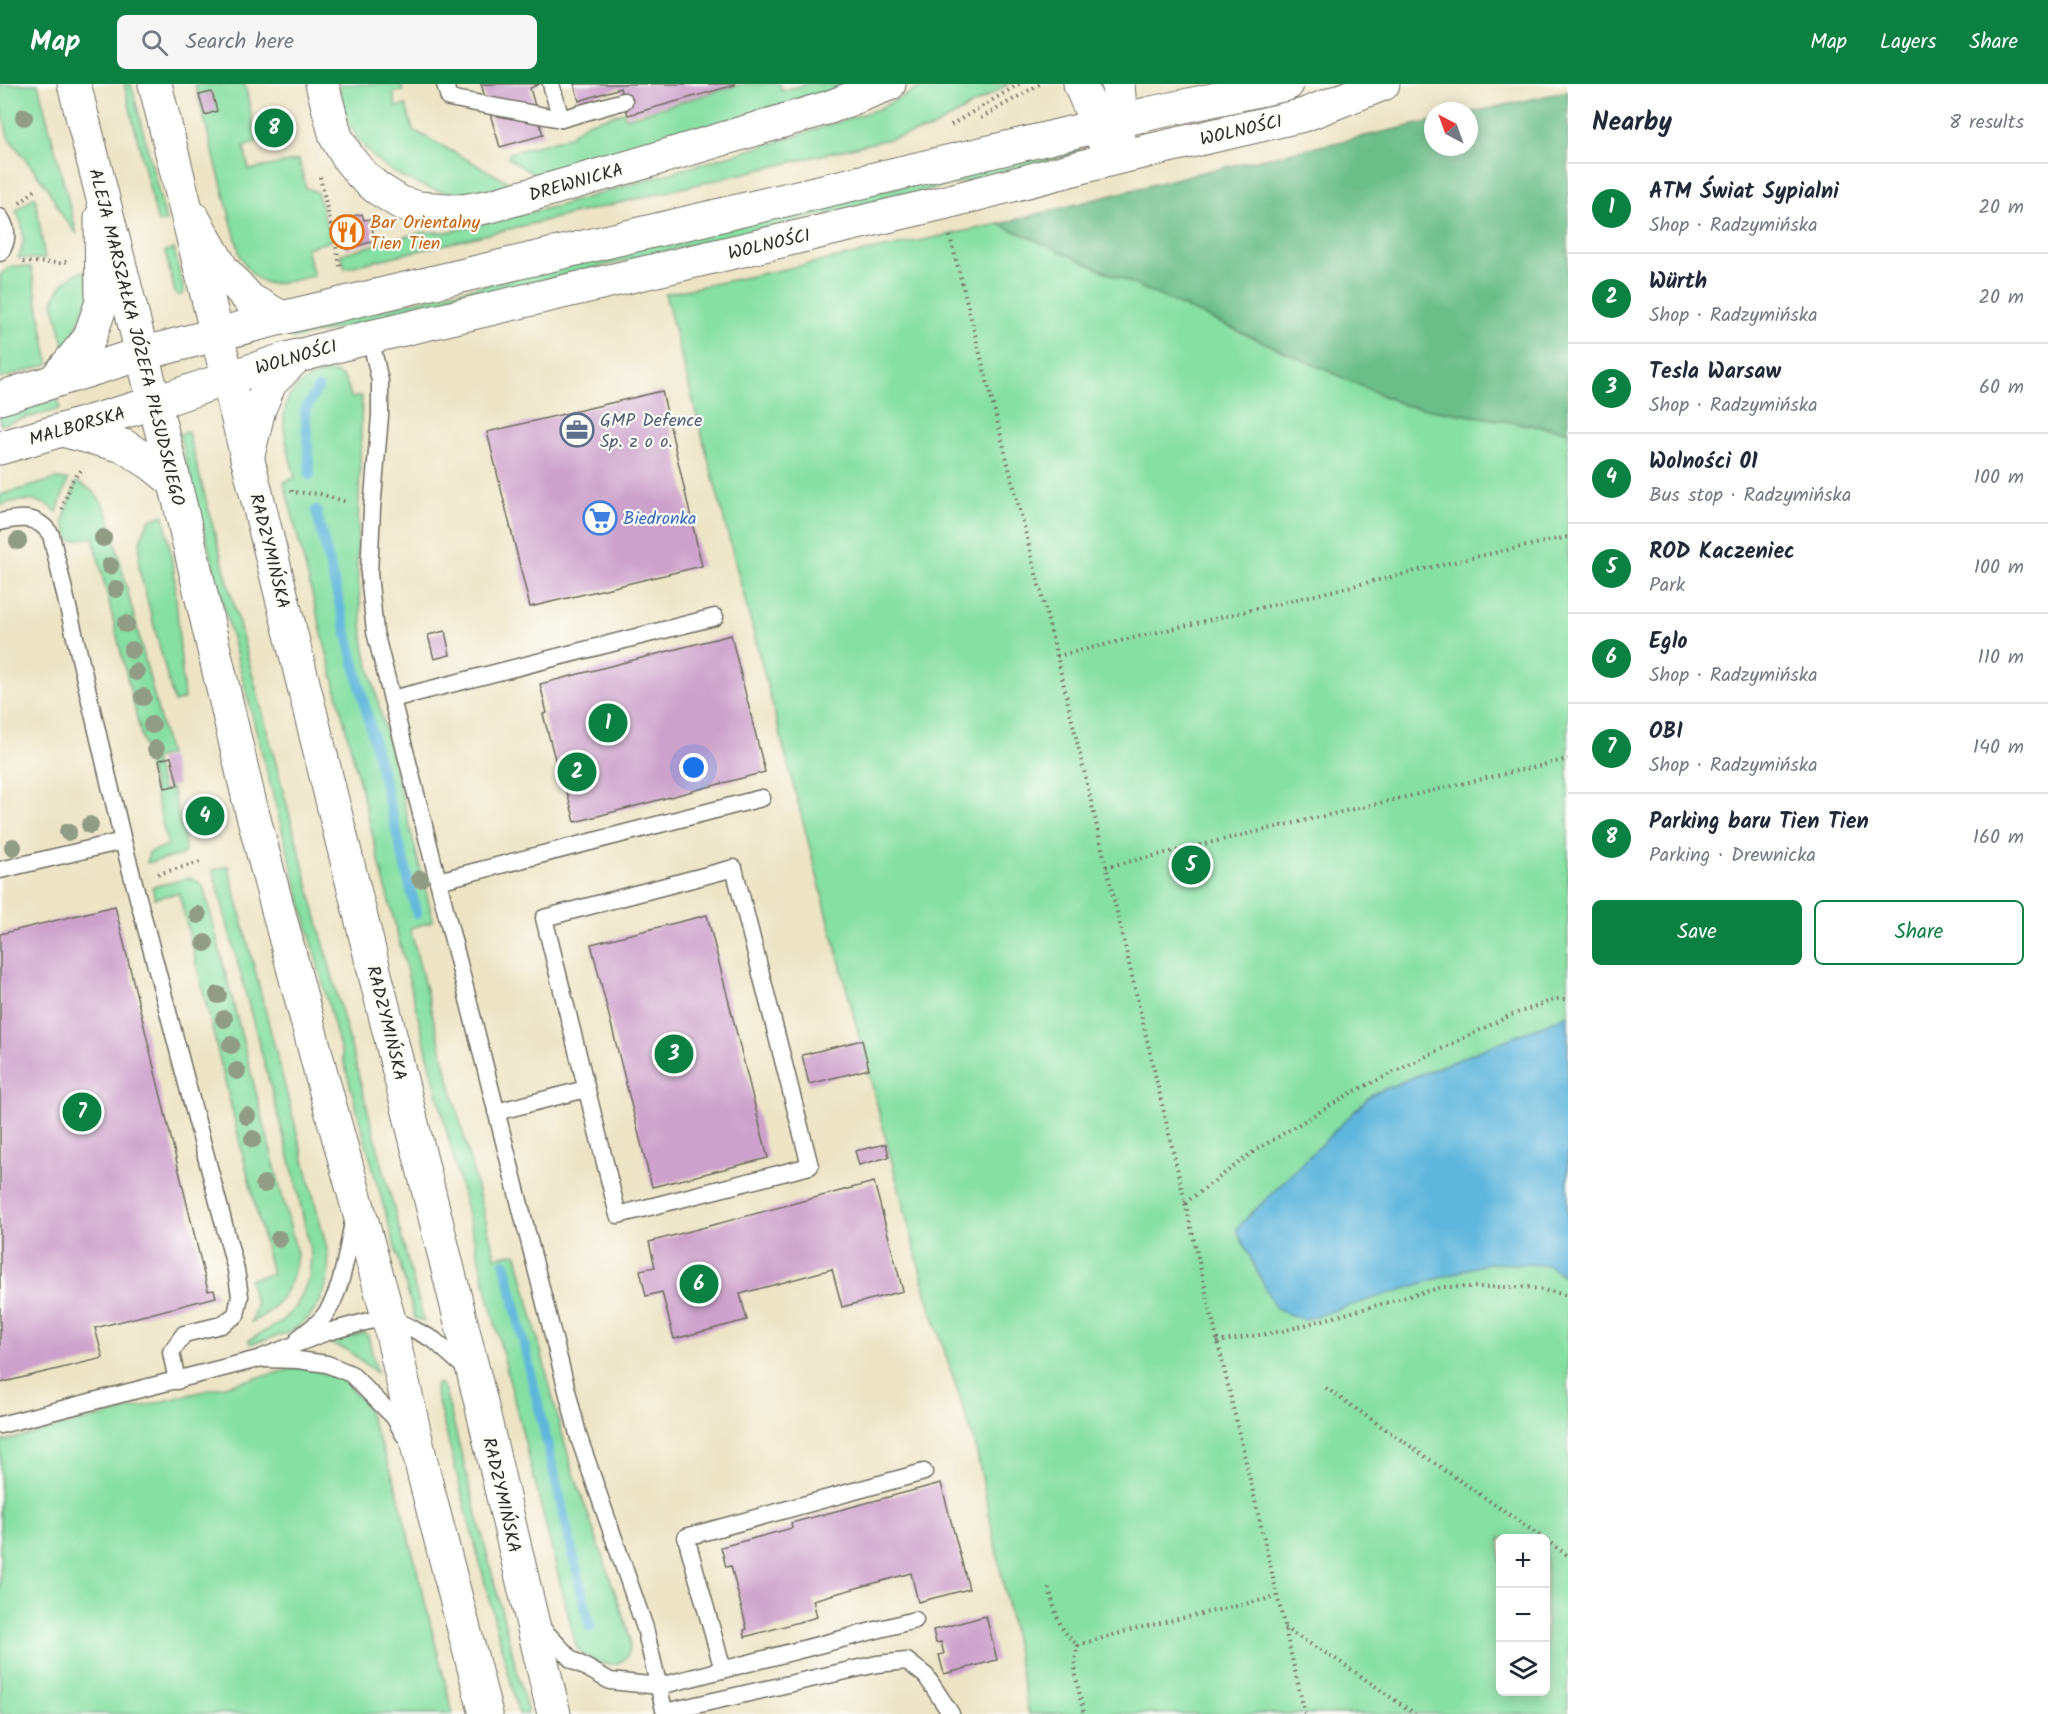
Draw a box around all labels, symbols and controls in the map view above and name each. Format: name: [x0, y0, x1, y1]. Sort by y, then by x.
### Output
search box: [117, 15, 537, 69]
text: Map: [30, 20, 81, 65]
text: Search here: [186, 25, 294, 60]
icon: search: [138, 26, 171, 59]
text: Map: [1810, 26, 1847, 59]
text: Layers: [1880, 26, 1936, 59]
text: Share: [1969, 26, 2018, 59]
north arrow: [1424, 102, 1478, 156]
text: Nearby: [1592, 102, 1672, 144]
pin: 8: [254, 106, 294, 150]
text: 8 results: [1949, 107, 2024, 139]
street label: WOLNOŚCI: [1197, 108, 1286, 155]
street label: DREWNICKA: [526, 156, 627, 211]
street label: ALEJA MARSZAŁKA JÓZEFA PIŁSUDSKIEGO: [80, 166, 192, 509]
text: ATM Świat Sypialni: [1649, 175, 1839, 210]
text: 1: [1608, 192, 1615, 224]
text: 20 m: [1978, 192, 2024, 224]
place label: Bar Orientalny Tien Tien: [370, 209, 480, 259]
text: Shop · Radzymińska: [1649, 210, 1818, 242]
restaurant icon: Bar Orientalny Tien Tien: [329, 214, 365, 250]
street label: WOLNOŚCI: [725, 222, 814, 269]
text: Würth: [1649, 265, 1707, 300]
text: 2: [1606, 282, 1617, 314]
text: 20 m: [1978, 282, 2024, 314]
text: Shop · Radzymińska: [1649, 300, 1818, 332]
street label: WOLNOŚCI: [252, 333, 341, 384]
text: Tesla Warsaw: [1649, 355, 1781, 390]
text: 3: [1606, 372, 1617, 404]
text: 60 m: [1979, 372, 2024, 404]
text: Shop · Radzymińska: [1649, 390, 1818, 422]
street label: MALBORSKA: [26, 400, 129, 455]
place label: GMP Defence Sp. z o o.: [600, 407, 702, 457]
office icon: GMP Defence Sp. z o o.: [559, 412, 595, 448]
text: Wolności 01: [1649, 445, 1758, 480]
text: 4: [1606, 462, 1617, 494]
text: 100 m: [1974, 462, 2024, 494]
text: Bus stop · Radzymińska: [1649, 480, 1851, 512]
street label: RADZYMIŃSKA: [240, 491, 297, 612]
supermarket icon: Biedronka: [582, 500, 618, 536]
place label: Biedronka: [623, 505, 696, 534]
text: ROD Kaczeniec: [1649, 535, 1795, 570]
text: 5: [1606, 552, 1617, 584]
text: 100 m: [1974, 552, 2024, 584]
text: Park: [1649, 570, 1685, 602]
text: Eglo: [1649, 625, 1688, 660]
text: 6: [1606, 642, 1617, 674]
text: 110 m: [1978, 642, 2024, 674]
text: Shop · Radzymińska: [1649, 660, 1818, 692]
pin: 1: [588, 700, 628, 746]
text: OBI: [1649, 715, 1683, 750]
text: 7: [1607, 732, 1616, 764]
text: 140 m: [1973, 732, 2024, 764]
pin: 2: [558, 750, 596, 794]
text: Shop · Radzymińska: [1649, 750, 1818, 782]
your location: [679, 753, 708, 782]
pin: 4: [186, 794, 224, 838]
text: Parking baru Tien Tien: [1649, 805, 1869, 840]
text: 8: [1606, 822, 1617, 854]
text: 160 m: [1973, 822, 2024, 854]
text: Parking · Drewnicka: [1649, 840, 1816, 872]
pin: 5: [1172, 842, 1210, 888]
button: Save: [1592, 900, 1802, 965]
button: Share: [1814, 900, 2024, 965]
street label: RADZYMIŃSKA: [357, 963, 414, 1084]
pin: 3: [654, 1032, 694, 1076]
pin: 7: [62, 1090, 101, 1134]
pin: 6: [680, 1262, 718, 1306]
street label: RADZYMIŃSKA: [473, 1435, 528, 1556]
map controls: [1496, 1534, 1550, 1696]
button: +: [1496, 1534, 1550, 1588]
button: −: [1496, 1588, 1550, 1642]
button: layers: [1496, 1642, 1550, 1696]

